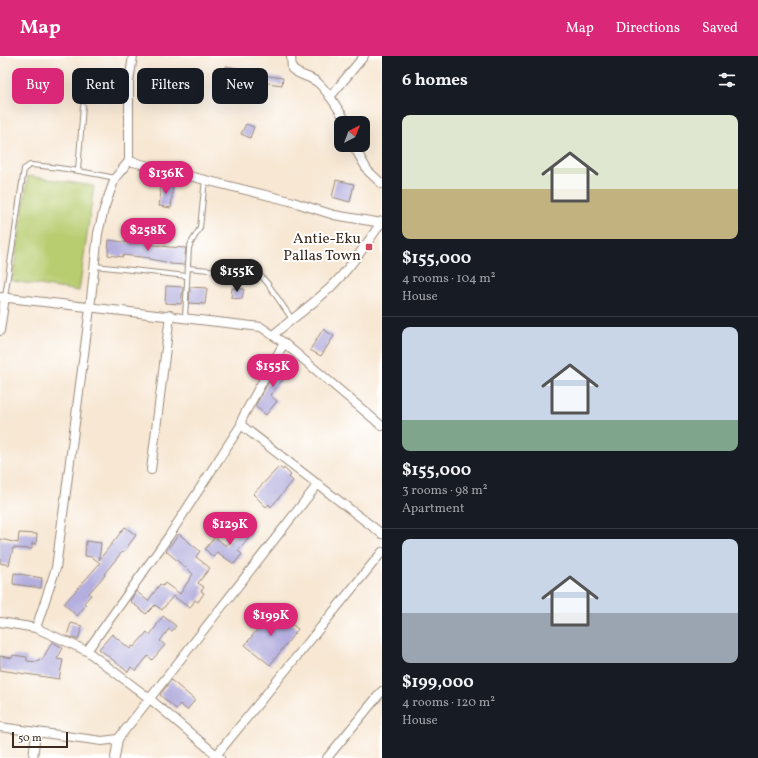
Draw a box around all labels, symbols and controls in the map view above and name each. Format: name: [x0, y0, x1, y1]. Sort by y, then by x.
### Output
text: Map: [20, 15, 61, 41]
text: Map: [566, 19, 594, 38]
text: Directions: [616, 19, 680, 38]
text: Saved: [702, 19, 738, 38]
chip: Buy: [12, 68, 64, 104]
chip: Rent: [72, 68, 129, 104]
chip: Filters: [137, 68, 204, 104]
chip: New: [212, 68, 268, 104]
text: 6 homes: [402, 69, 468, 92]
icon: filters: [716, 69, 738, 91]
north arrow: [334, 116, 370, 152]
map controls: [334, 116, 370, 152]
icon: home: [534, 141, 606, 213]
pin: $136K: [138, 161, 194, 195]
text: $136K: [148, 165, 184, 183]
pin: $258K: [120, 218, 176, 252]
text: $258K: [130, 222, 166, 240]
place label: Antie-Eku Pallas Town: [283, 229, 361, 267]
marker: Antie-Eku Pallas Town: [364, 242, 374, 252]
text: $155,000: [402, 247, 471, 270]
pin: $155K: [209, 259, 265, 293]
text: $155K: [220, 263, 254, 281]
text: 4 rooms · 104 m²: [402, 270, 496, 288]
text: House: [402, 288, 438, 306]
icon: home: [534, 353, 606, 425]
pin: $155K: [245, 354, 301, 388]
text: $155K: [256, 358, 290, 376]
text: $155,000: [402, 459, 471, 482]
text: 3 rooms · 98 m²: [402, 482, 488, 500]
text: Apartment: [402, 500, 465, 518]
pin: $129K: [202, 512, 258, 546]
text: $129K: [212, 516, 248, 534]
icon: home: [534, 565, 606, 637]
pin: $199K: [243, 603, 299, 637]
text: $199K: [253, 607, 289, 625]
text: $199,000: [402, 671, 474, 694]
text: 4 rooms · 120 m²: [402, 694, 495, 712]
text: House: [402, 712, 438, 730]
scale bar: [12, 730, 68, 749]
text: 50 m: [18, 731, 42, 746]

